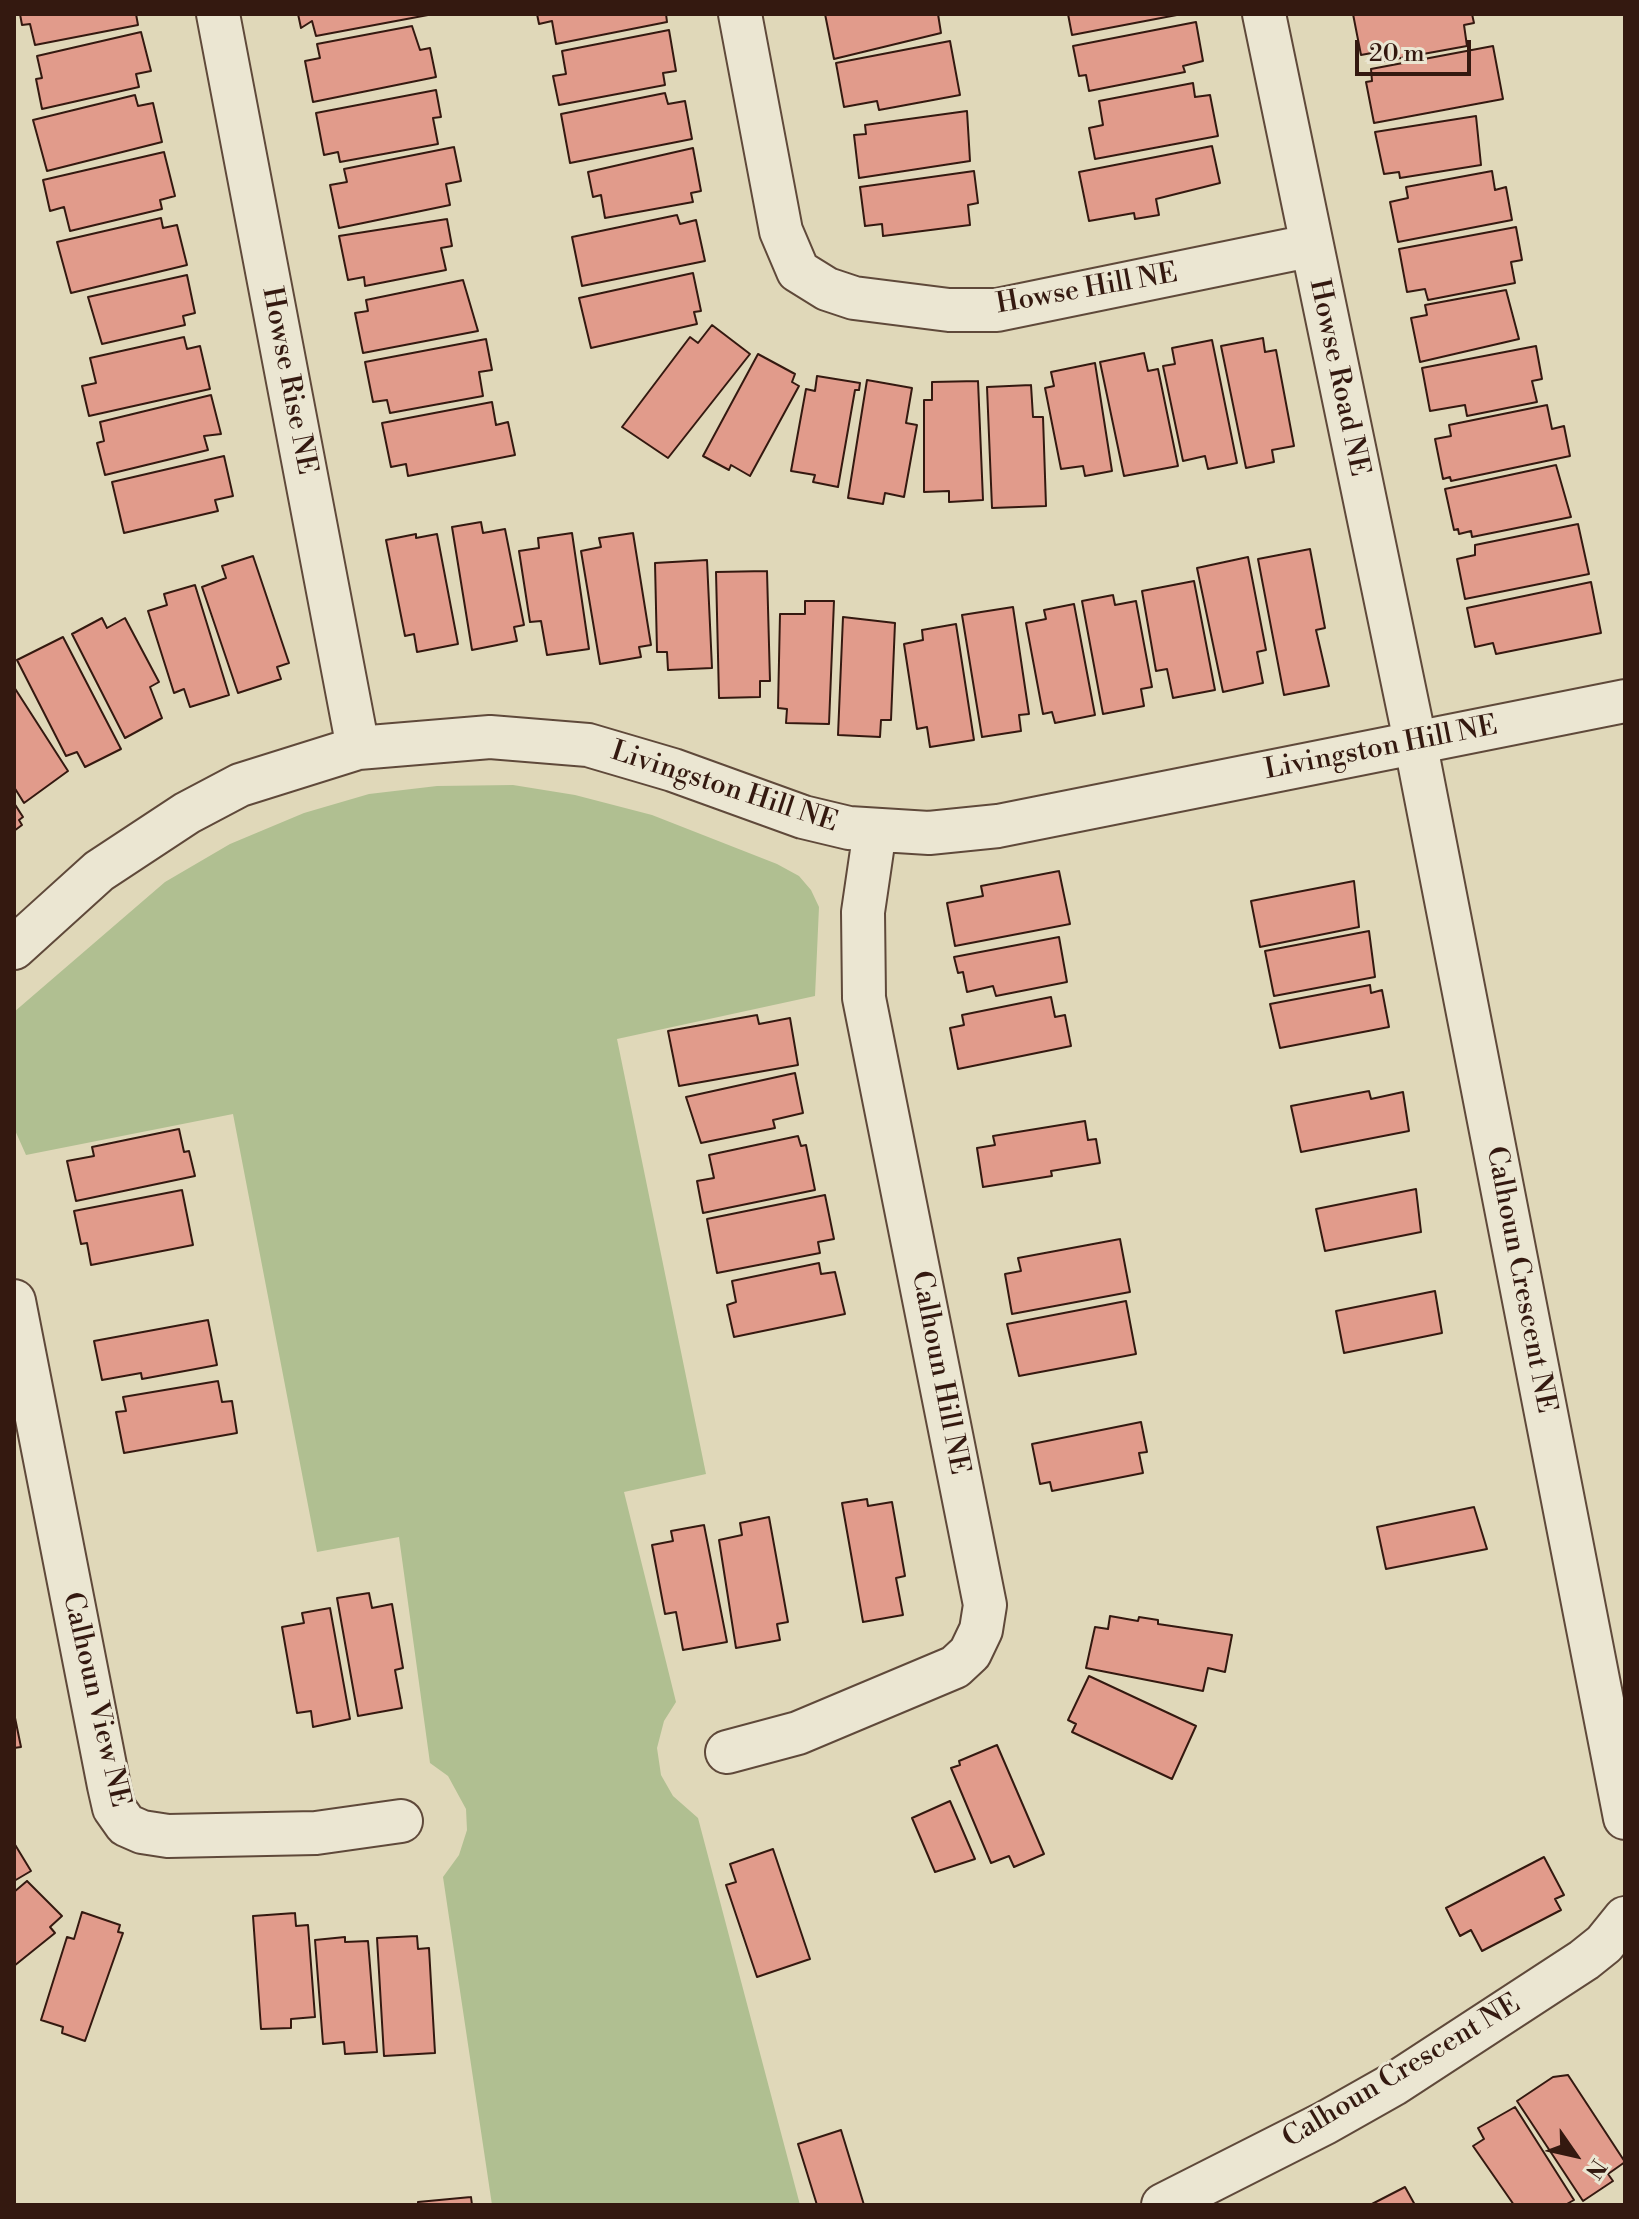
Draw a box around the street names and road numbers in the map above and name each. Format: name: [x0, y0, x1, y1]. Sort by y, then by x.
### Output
street label: Howse Hill NE: [994, 258, 1180, 322]
street label: Howse Road NE: [1301, 276, 1375, 480]
street label: Howse Rise NE: [253, 284, 323, 478]
street label: Livingston Hill NE: [1262, 710, 1500, 788]
street label: Livingston Hill NE: [606, 735, 842, 841]
street label: Calhoun Crescent NE: [1478, 1144, 1562, 1416]
street label: Calhoun Hill NE: [903, 1268, 975, 1478]
street label: Calhoun View NE: [54, 1589, 136, 1811]
street label: Calhoun Crescent NE: [1277, 1988, 1527, 2156]

